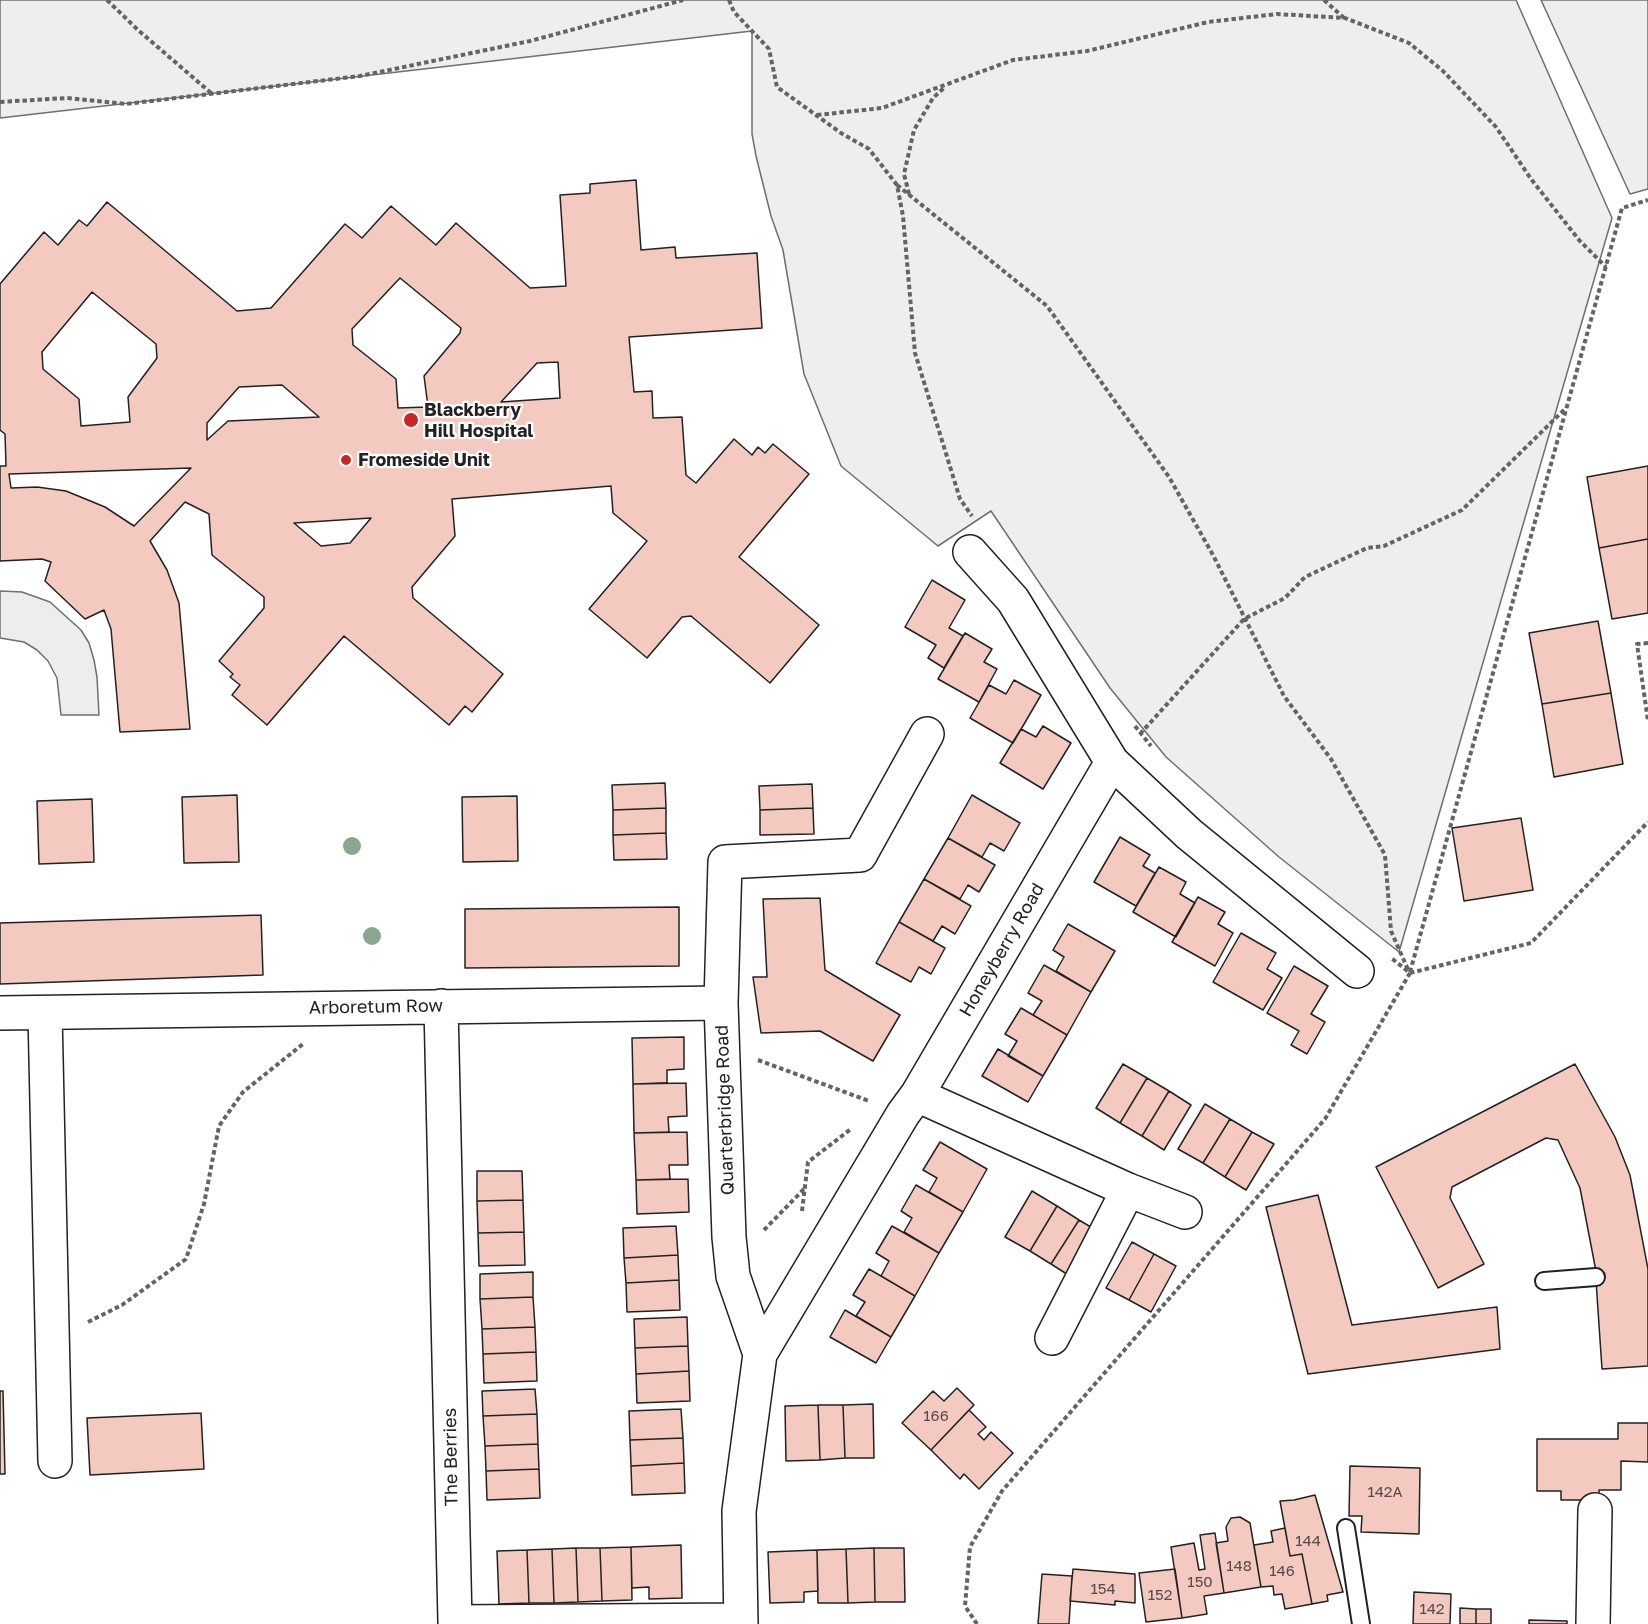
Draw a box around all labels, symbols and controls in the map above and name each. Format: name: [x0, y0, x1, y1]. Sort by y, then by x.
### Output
place label: Blackberry Hill Hospital: [424, 399, 533, 442]
marker: Blackberry Hill Hospital: [402, 411, 420, 429]
place label: Fromeside Unit: [358, 449, 490, 471]
marker: Fromeside Unit: [339, 453, 353, 467]
street label: Honeyberry Road: [955, 879, 1049, 1021]
street label: Arboretum Row: [309, 995, 443, 1019]
street label: Quarterbridge Road: [711, 1024, 739, 1196]
house number: 166: [923, 1407, 949, 1425]
street label: The Berries: [439, 1408, 463, 1506]
house number: 142A: [1367, 1483, 1403, 1501]
house number: 144: [1295, 1532, 1321, 1550]
house number: 148: [1226, 1557, 1252, 1575]
house number: 146: [1269, 1562, 1295, 1580]
house number: 150: [1187, 1573, 1213, 1591]
house number: 154: [1090, 1580, 1116, 1598]
house number: 152: [1148, 1586, 1172, 1604]
house number: 142: [1419, 1600, 1445, 1618]

